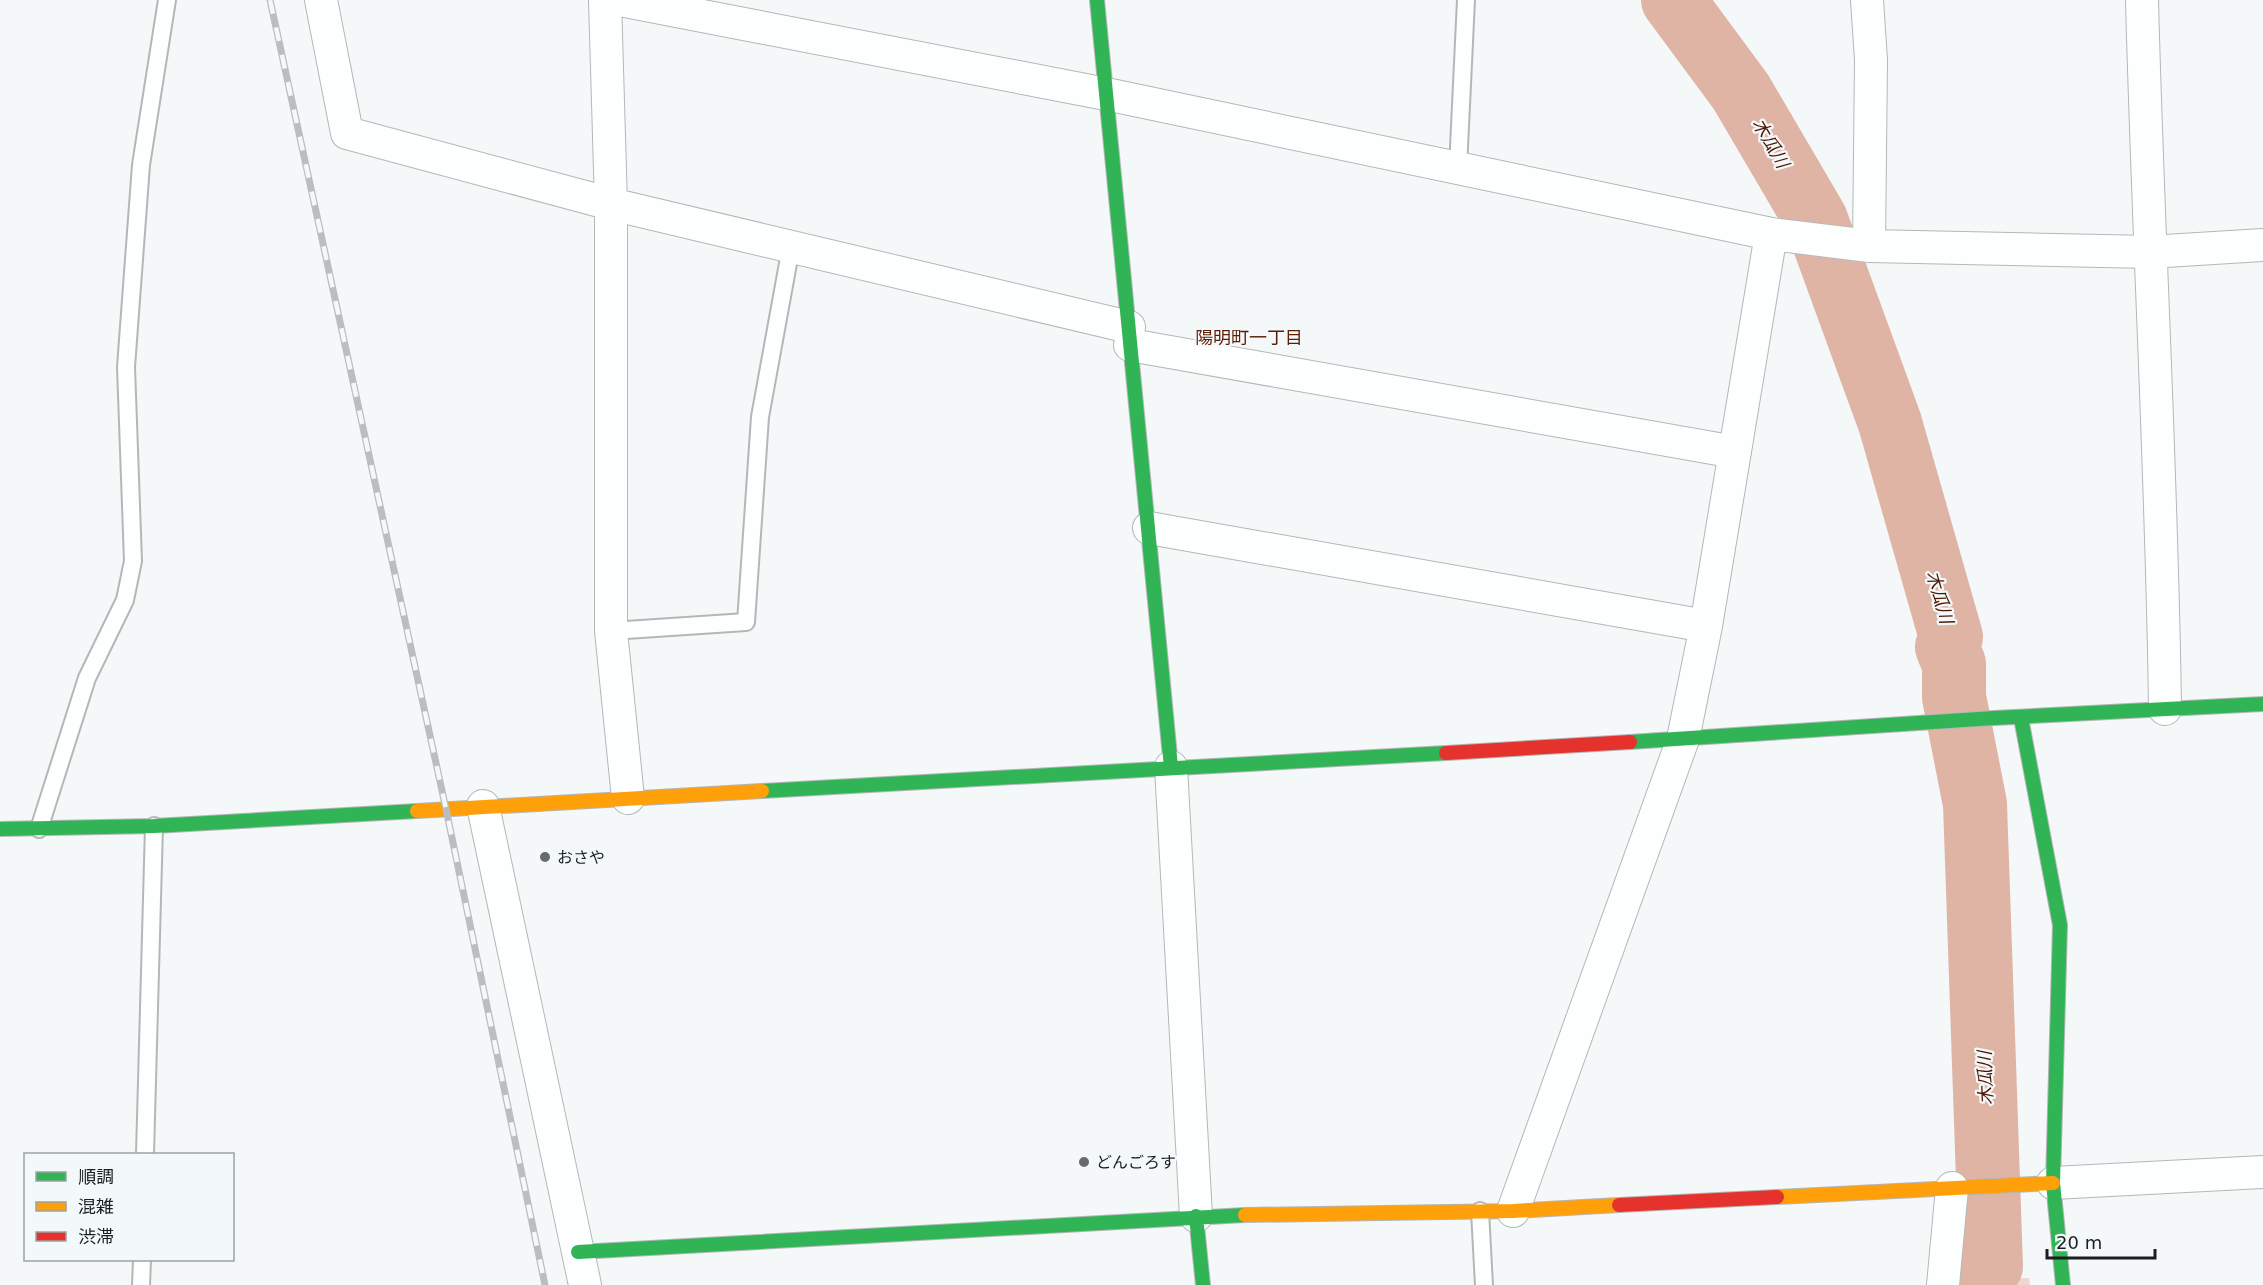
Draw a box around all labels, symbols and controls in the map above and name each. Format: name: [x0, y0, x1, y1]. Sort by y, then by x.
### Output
water label: 木瓜川: [1748, 114, 1795, 173]
district label: 陽明町一丁目: [1195, 327, 1303, 348]
water label: 木瓜川: [1922, 568, 1958, 628]
place label: おさや: [557, 848, 605, 867]
marker: おさや: [538, 850, 552, 864]
water label: 木瓜川: [1973, 1049, 1996, 1105]
legend: [24, 1153, 234, 1261]
place label: どんごろす: [1096, 1153, 1176, 1172]
marker: どんごろす: [1077, 1155, 1091, 1169]
text: 順調: [78, 1166, 114, 1187]
text: 混雑: [78, 1196, 114, 1217]
scale bar: [2047, 1222, 2155, 1260]
text: 渋滞: [78, 1226, 114, 1247]
text: 20 m: [2056, 1232, 2102, 1253]

